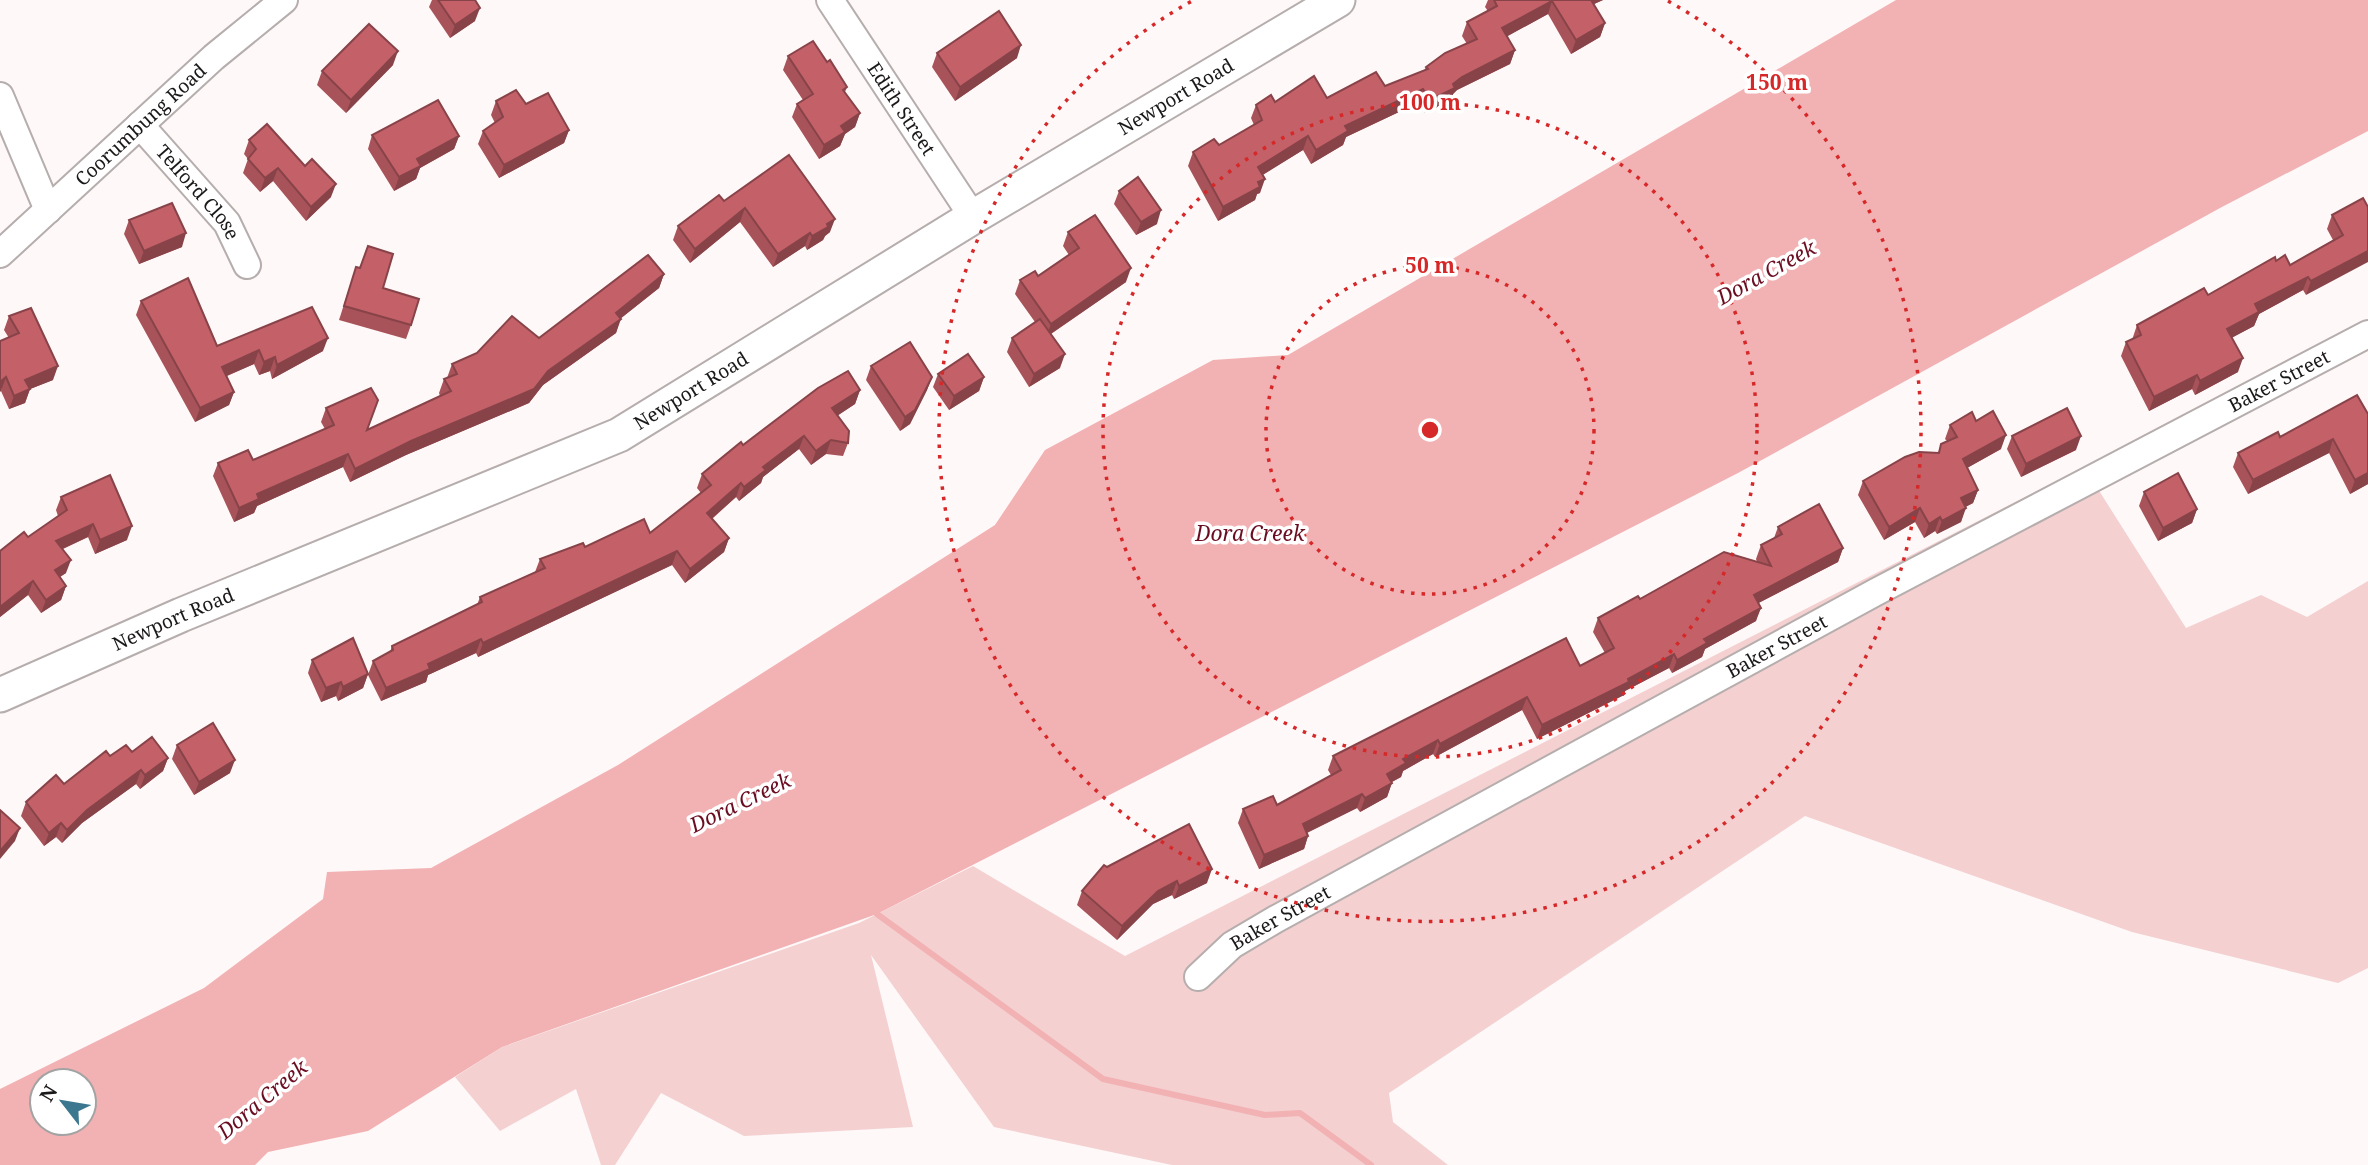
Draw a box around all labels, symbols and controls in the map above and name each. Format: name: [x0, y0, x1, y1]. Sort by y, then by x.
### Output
street label: Newport Road: [1113, 52, 1239, 141]
street label: Coorumbung Road: [69, 57, 212, 192]
street label: Edith Street: [861, 57, 942, 160]
text: 150 m: [1746, 68, 1808, 96]
text: 100 m: [1399, 88, 1461, 116]
street label: Telford Close: [150, 139, 246, 244]
water label: Dora Creek: [1710, 233, 1822, 311]
text: 50 m: [1405, 251, 1455, 279]
street label: Baker Street: [2224, 343, 2334, 418]
street label: Newport Road: [629, 345, 754, 436]
centre of rings: [1418, 418, 1442, 442]
water label: Dora Creek: [1194, 519, 1306, 547]
street label: Newport Road: [108, 581, 238, 657]
street label: Baker Street: [1722, 608, 1832, 684]
water label: Dora Creek: [684, 765, 796, 839]
street label: Baker Street: [1225, 879, 1335, 956]
water label: Dora Creek: [210, 1052, 314, 1146]
north arrow: [28, 1067, 98, 1137]
text: N: [33, 1080, 63, 1106]

